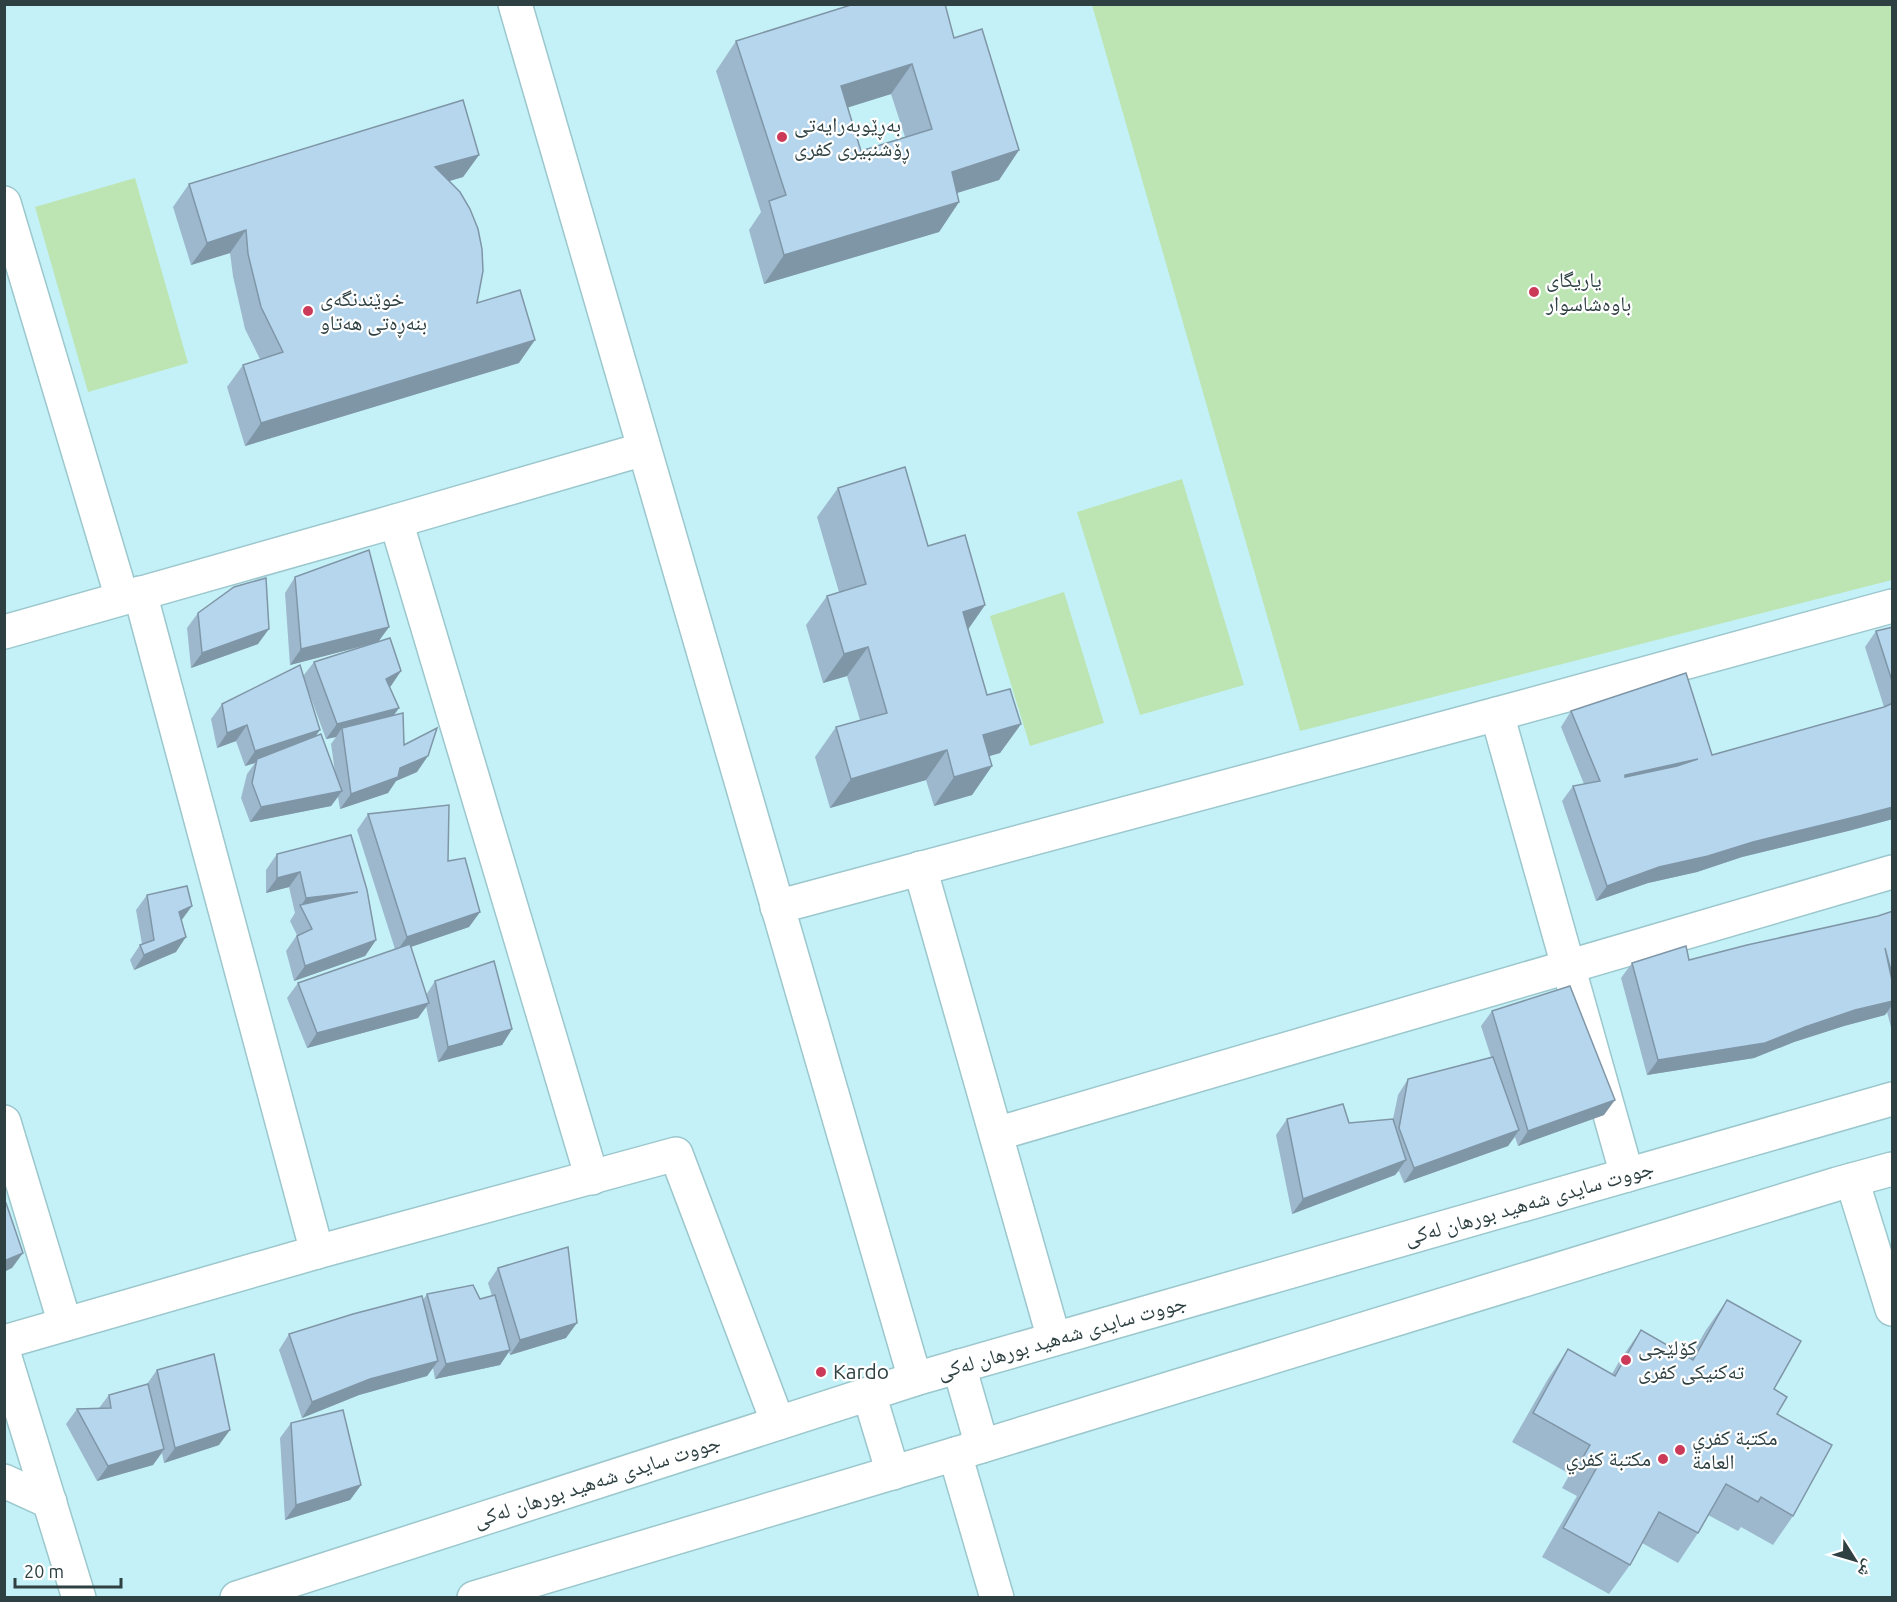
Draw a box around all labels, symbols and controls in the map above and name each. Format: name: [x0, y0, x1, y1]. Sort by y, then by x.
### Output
place label: بەڕێوبەرایەتی ڕۆشنبیری کفری: [794, 112, 910, 165]
marker: بەڕێوبەرایەتی ڕۆشنبیری کفری: [775, 130, 789, 144]
place label: یاریگای باوەشاسوار: [1545, 267, 1631, 316]
marker: یاریگای باوەشاسوار: [1527, 285, 1541, 299]
place label: خوێندنگەی بنەڕەتی هەتاو: [320, 286, 427, 339]
marker: خوێندنگەی بنەڕەتی هەتاو: [301, 304, 315, 318]
street label: جووت سایدی شەهید بورهان لەکی: [1401, 1155, 1657, 1251]
street label: جووت سایدی شەهید بورهان لەکی: [934, 1289, 1190, 1385]
place label: کۆلێجی تەکنیکی کفری: [1638, 1335, 1744, 1385]
marker: کۆلێجی تەکنیکی کفری: [1619, 1353, 1633, 1367]
place label: Kardo: [833, 1359, 889, 1383]
marker: Kardo: [814, 1365, 828, 1379]
place label: مكتبة كفري العامة: [1692, 1425, 1778, 1473]
street label: جووت سایدی شەهید بورهان لەکی: [470, 1429, 724, 1533]
marker: مكتبة كفري العامة: [1673, 1443, 1687, 1457]
place label: مكتبة كفري: [1565, 1446, 1651, 1475]
marker: مكتبة كفري: [1656, 1452, 1670, 1466]
north arrow: [1825, 1530, 1885, 1590]
scale bar: [15, 1551, 122, 1589]
text: ش: [1854, 1556, 1879, 1581]
text: 20 m: [24, 1561, 64, 1581]

